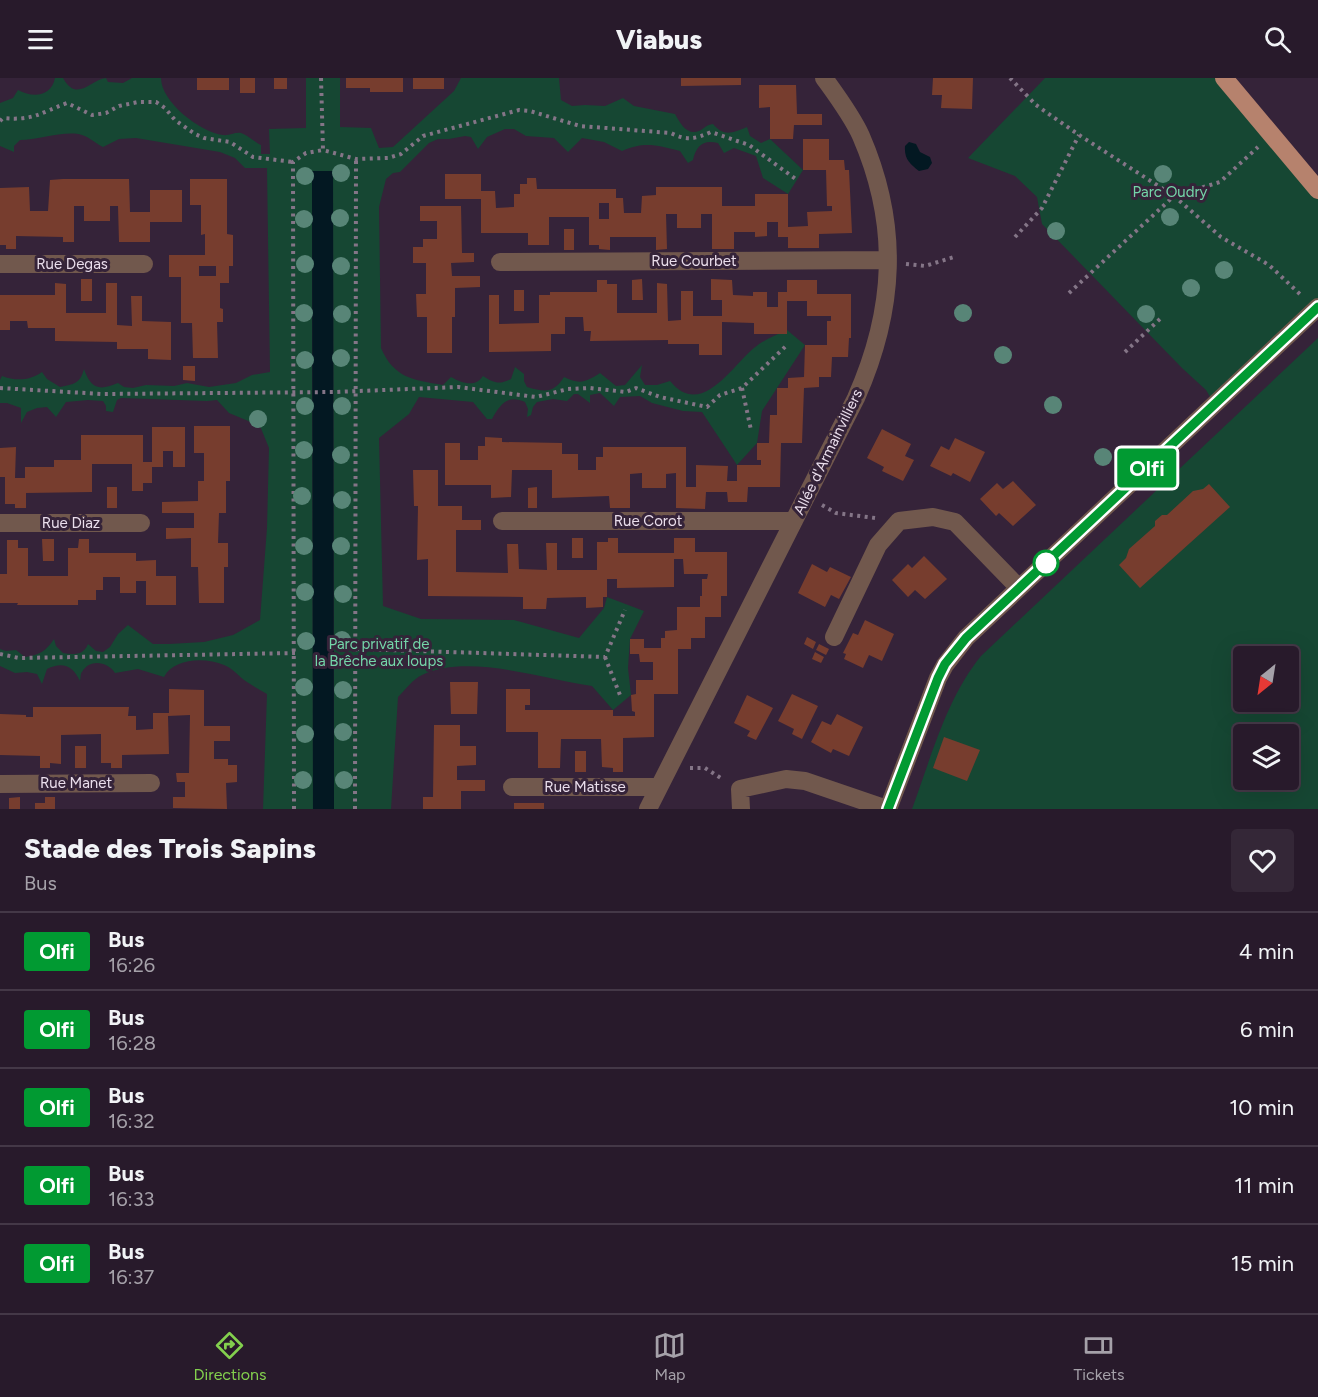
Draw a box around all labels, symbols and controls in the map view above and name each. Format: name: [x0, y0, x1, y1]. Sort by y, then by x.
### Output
icon: menu: [24, 23, 57, 56]
text: Viabus: [616, 23, 702, 56]
icon: search: [1261, 23, 1294, 56]
park label: Parc Oudry: [1133, 183, 1208, 201]
street label: Rue Courbet: [651, 252, 737, 270]
street label: Rue Degas: [36, 255, 108, 273]
street label: Allée d'Armainvilliers: [790, 386, 866, 518]
line badge: Olfi: [1105, 448, 1189, 488]
text: Olfi: [1129, 456, 1165, 481]
street label: Rue Corot: [614, 512, 683, 530]
street label: Rue Diaz: [42, 514, 100, 532]
unlabelled marker: [1033, 550, 1059, 576]
park label: Parc privatif de la Brêche aux loups: [315, 635, 443, 670]
north arrow: [1233, 646, 1299, 712]
map controls: [1233, 646, 1299, 790]
button: layers: [1233, 724, 1299, 790]
street label: Rue Manet: [40, 774, 112, 792]
street label: Rue Matisse: [544, 778, 626, 796]
button: heart: [1231, 829, 1294, 892]
text: Stade des Trois Sapins: [24, 831, 316, 865]
text: Bus: [24, 871, 57, 895]
text: Bus: [108, 926, 144, 953]
text: 4 min: [1239, 938, 1294, 965]
text: Olfi: [39, 939, 75, 964]
text: 16:26: [108, 953, 155, 977]
text: Bus: [108, 1004, 144, 1031]
text: 6 min: [1240, 1016, 1294, 1043]
text: Olfi: [39, 1017, 75, 1042]
text: 16:28: [108, 1031, 156, 1055]
text: Bus: [108, 1082, 144, 1109]
text: 10 min: [1229, 1094, 1294, 1121]
text: Olfi: [39, 1095, 75, 1120]
text: 16:32: [108, 1109, 155, 1133]
text: Bus: [108, 1160, 144, 1187]
text: 11 min: [1234, 1172, 1294, 1199]
text: Olfi: [39, 1173, 75, 1198]
text: 16:33: [108, 1187, 154, 1211]
text: Bus: [108, 1238, 144, 1265]
text: 15 min: [1231, 1250, 1294, 1277]
text: Olfi: [39, 1251, 75, 1276]
text: 16:37: [108, 1265, 154, 1289]
tab: Directions: [194, 1329, 266, 1384]
tab: Map: [653, 1329, 686, 1384]
tab: Tickets: [1073, 1329, 1124, 1384]

